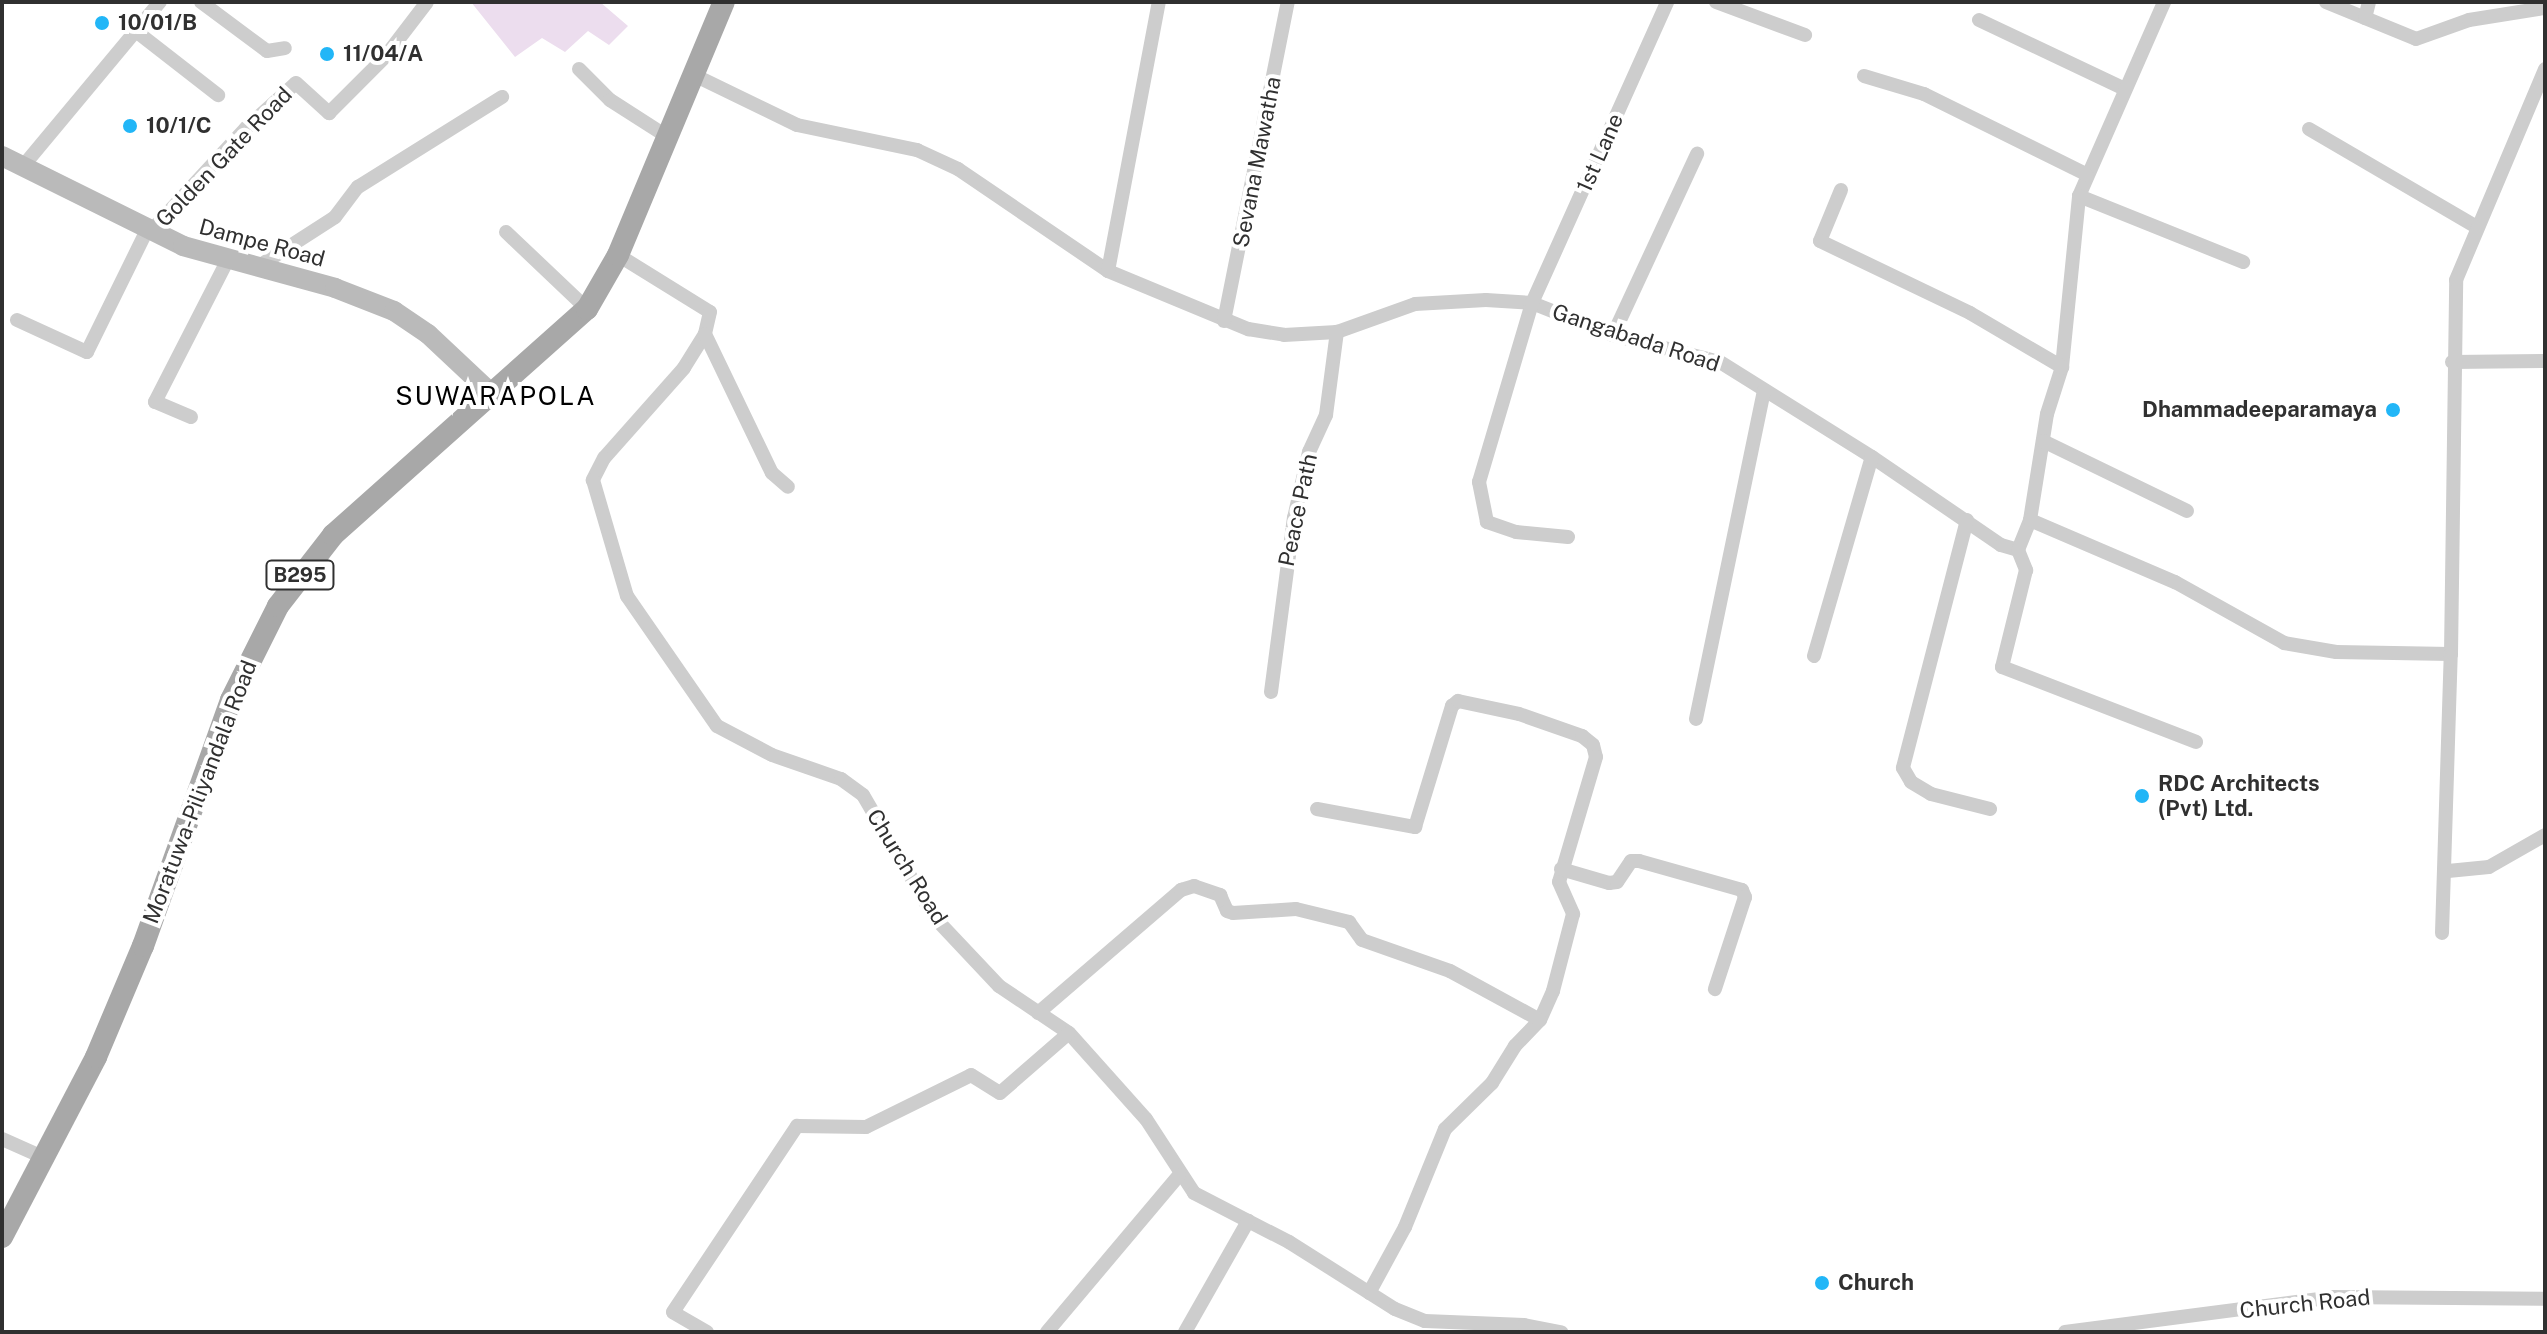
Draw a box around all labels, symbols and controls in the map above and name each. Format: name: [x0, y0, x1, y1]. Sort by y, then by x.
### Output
place label: 10/01/B: [118, 10, 197, 36]
marker: 10/01/B: [93, 14, 111, 32]
place label: 11/04/A: [343, 41, 423, 67]
marker: 11/04/A: [318, 45, 336, 63]
street label: Sevana Mawatha: [1228, 74, 1286, 250]
street label: Golden Gate Road: [150, 82, 298, 232]
street label: 1st Lane: [1571, 110, 1629, 196]
place label: 10/1/C: [146, 113, 212, 139]
marker: 10/1/C: [121, 117, 139, 135]
street label: Dampe Road: [196, 213, 328, 273]
street label: Gangabada Road: [1549, 299, 1723, 377]
district label: SUWARAPOLA: [395, 380, 597, 412]
place label: Dhammadeeparamaya: [2142, 397, 2377, 423]
marker: Dhammadeeparamaya: [2384, 401, 2402, 419]
street label: Peace Path: [1273, 451, 1323, 569]
road number: B295: [264, 559, 336, 591]
street label: Moratuwa-Piliyandala Road: [138, 657, 262, 927]
place label: RDC Architects (Pvt) Ltd.: [2158, 770, 2320, 822]
marker: RDC Architects (Pvt) Ltd.: [2133, 787, 2151, 805]
street label: Church Road: [861, 804, 953, 930]
place label: Church: [1838, 1270, 1914, 1296]
marker: Church: [1813, 1274, 1831, 1292]
street label: Church Road: [2238, 1284, 2372, 1324]

